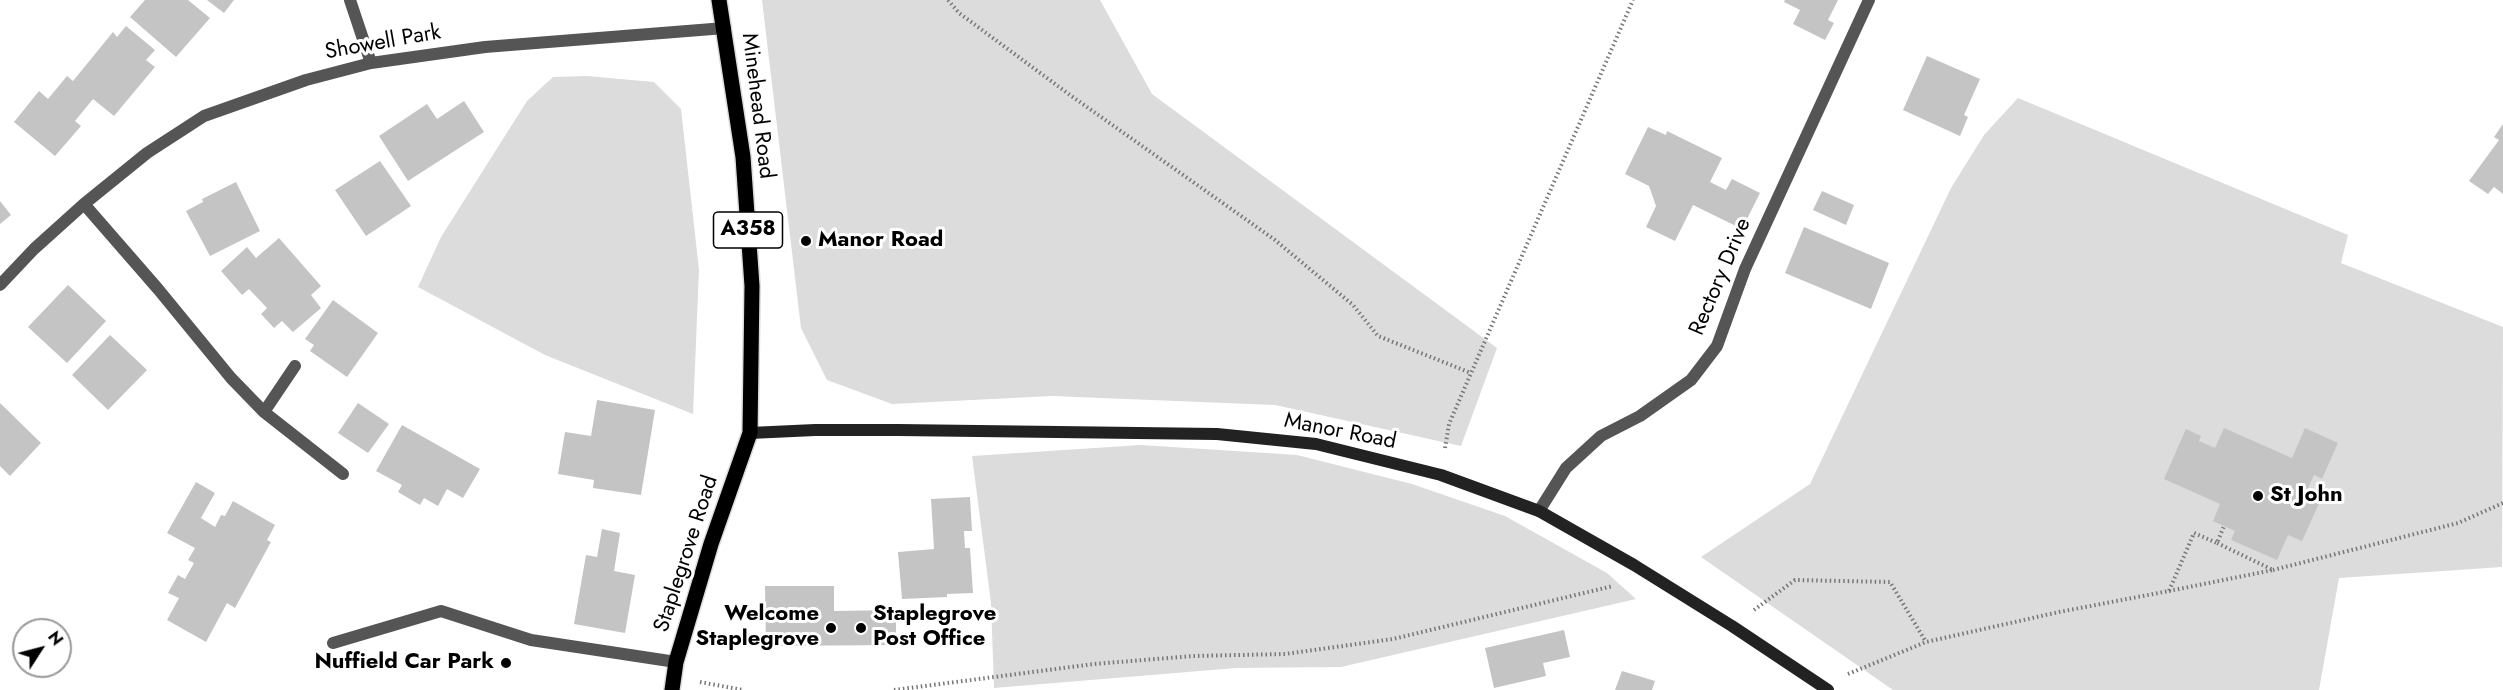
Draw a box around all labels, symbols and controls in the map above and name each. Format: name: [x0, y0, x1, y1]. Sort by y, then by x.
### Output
street label: Showell Park: [323, 20, 443, 66]
street label: Minehead Road: [735, 32, 779, 180]
road number: A358: [714, 212, 783, 248]
street label: Rectory Drive: [1684, 214, 1758, 340]
place label: Manor Road: [818, 228, 943, 254]
marker: Manor Road: [799, 234, 813, 248]
street label: Manor Road: [1282, 408, 1398, 456]
street label: Staplegrove Road: [649, 472, 725, 636]
place label: St John: [2270, 483, 2343, 509]
marker: St John: [2251, 489, 2265, 503]
place label: Welcome Staplegrove: [696, 602, 819, 654]
place label: Staplegrove Post Office: [873, 602, 996, 654]
north arrow: [12, 618, 72, 678]
marker: Welcome Staplegrove: [824, 621, 838, 635]
marker: Staplegrove Post Office: [854, 621, 868, 635]
text: N: [42, 626, 68, 650]
place label: Nuffield Car Park: [314, 650, 494, 676]
marker: Nuffield Car Park: [499, 656, 513, 670]

